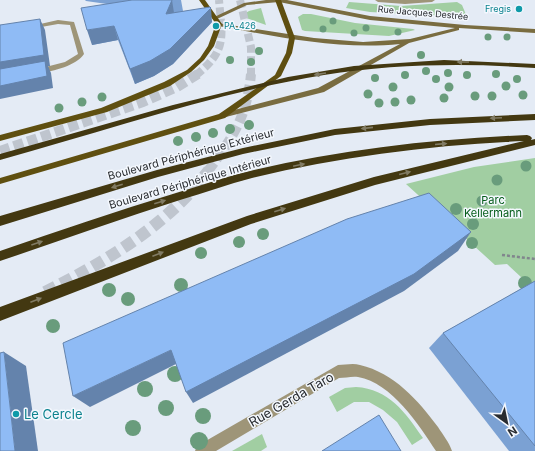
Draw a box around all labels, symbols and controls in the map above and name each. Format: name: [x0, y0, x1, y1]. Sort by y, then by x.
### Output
street label: Rue Jacques Destrée: [377, 3, 469, 22]
place label: Fregis: [485, 3, 511, 14]
marker: Fregis: [514, 4, 524, 14]
place label: PA_426: [224, 20, 256, 31]
marker: PA_426: [211, 21, 221, 31]
one-way arrow: [456, 59, 469, 65]
one-way arrow: [314, 71, 326, 77]
one-way arrow: [490, 114, 502, 121]
street label: Boulevard Périphérique Extérieur: [106, 125, 276, 183]
one-way arrow: [360, 125, 373, 132]
one-way arrow: [435, 140, 447, 147]
street label: Boulevard Périphérique Intérieur: [107, 152, 273, 212]
one-way arrow: [293, 161, 305, 167]
one-way arrow: [399, 170, 411, 176]
one-way arrow: [111, 183, 123, 189]
park label: Parc Kellermann: [464, 193, 522, 220]
one-way arrow: [155, 199, 167, 205]
one-way arrow: [275, 207, 287, 213]
one-way arrow: [31, 240, 43, 246]
one-way arrow: [152, 251, 164, 257]
one-way arrow: [31, 297, 43, 303]
street label: Rue Gerda Taro: [246, 368, 336, 430]
north arrow: [487, 403, 527, 443]
place label: Le Cercle: [24, 406, 83, 422]
marker: Le Cercle: [11, 409, 21, 419]
text: N: [505, 423, 520, 440]

